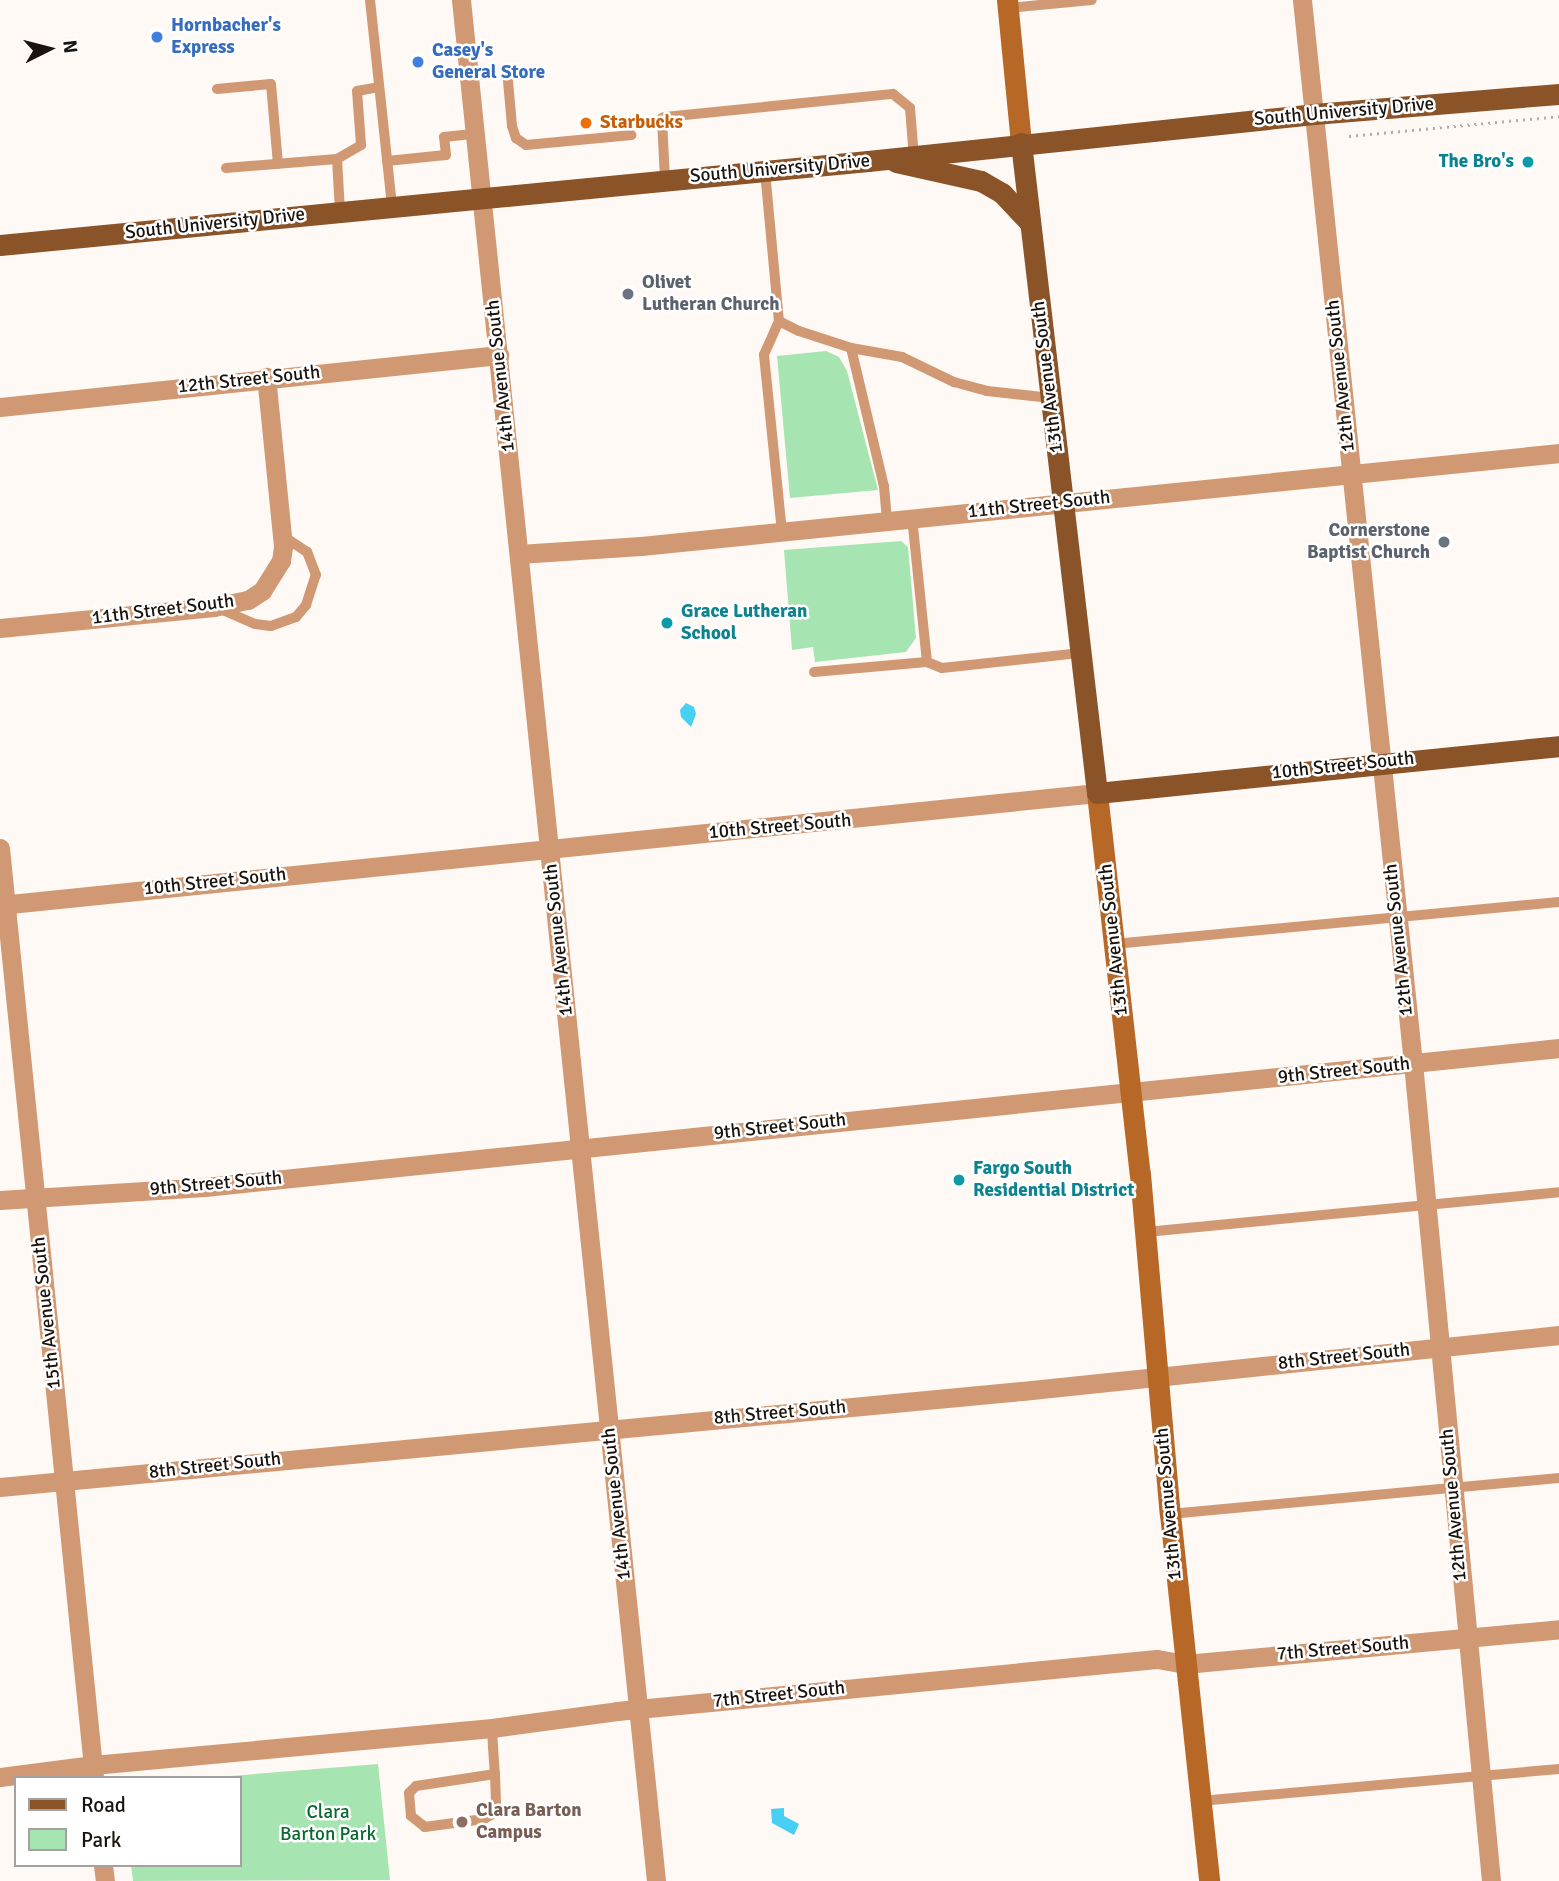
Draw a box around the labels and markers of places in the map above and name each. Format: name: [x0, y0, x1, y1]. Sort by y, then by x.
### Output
place label: Hornbacher's Express: [171, 15, 281, 59]
marker: Hornbacher's Express: [149, 29, 165, 45]
place label: Casey's General Store: [432, 40, 545, 84]
marker: Casey's General Store: [410, 54, 426, 70]
place label: Starbucks: [600, 112, 683, 134]
marker: Starbucks: [578, 115, 594, 131]
place label: The Bro's: [1439, 151, 1514, 173]
marker: The Bro's: [1520, 154, 1536, 170]
place label: Olivet Lutheran Church: [642, 272, 780, 316]
marker: Olivet Lutheran Church: [620, 286, 636, 302]
place label: Cornerstone Baptist Church: [1307, 520, 1430, 564]
marker: Cornerstone Baptist Church: [1436, 534, 1452, 550]
place label: Grace Lutheran School: [681, 601, 807, 645]
marker: Grace Lutheran School: [659, 615, 675, 631]
place label: Fargo South Residential District: [973, 1158, 1134, 1202]
marker: Fargo South Residential District: [951, 1172, 967, 1188]
place label: Clara Barton Campus: [476, 1800, 582, 1844]
marker: Clara Barton Campus: [454, 1814, 470, 1830]

